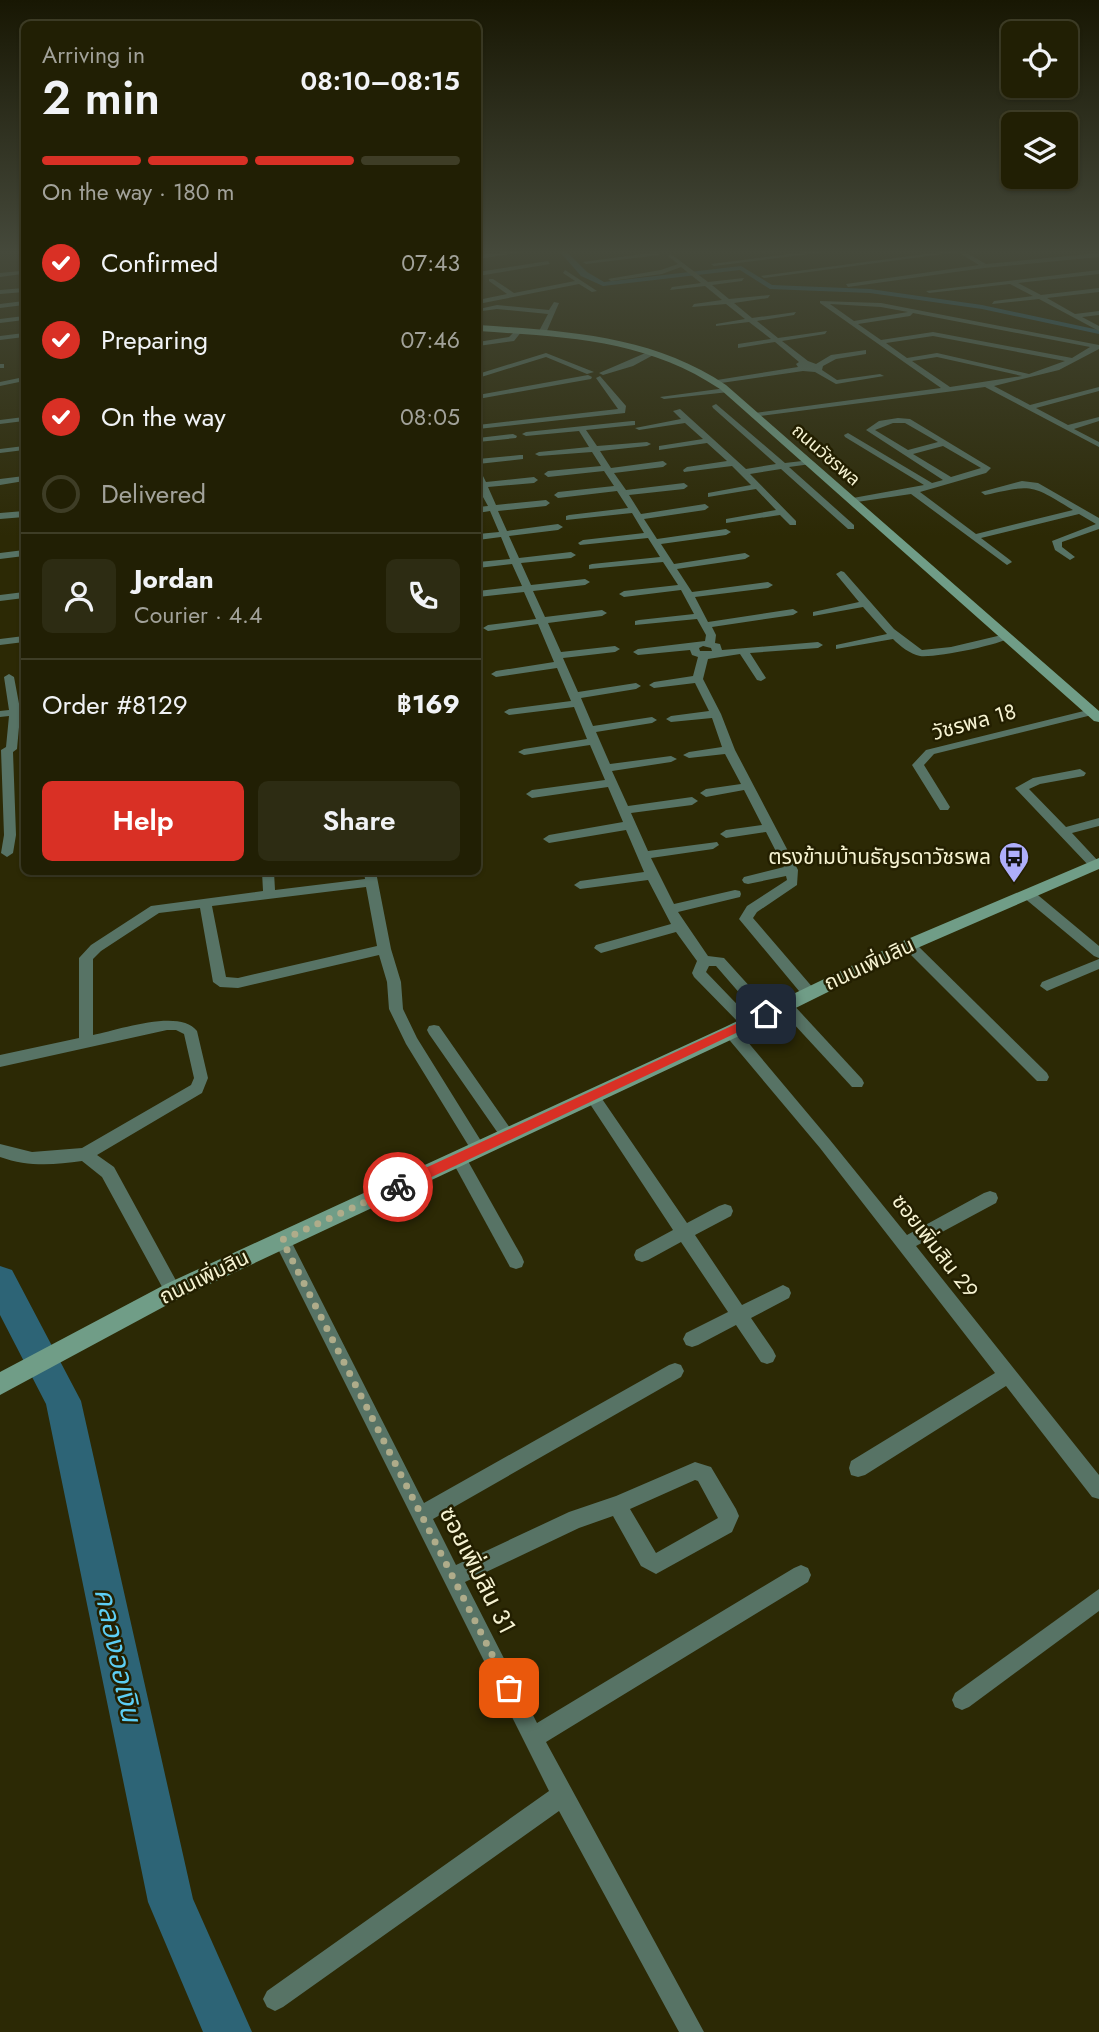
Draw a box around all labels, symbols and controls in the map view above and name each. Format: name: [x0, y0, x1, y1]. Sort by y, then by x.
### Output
map controls: [1001, 21, 1078, 189]
button: locate: [1001, 21, 1078, 98]
text: Arriving in: [42, 38, 145, 72]
text: 08:10–08:15: [300, 62, 460, 100]
text: 2 min: [42, 65, 160, 131]
button: layers: [1001, 112, 1078, 189]
text: On the way · 180 m: [42, 175, 234, 209]
icon: check: [42, 244, 80, 282]
text: Confirmed: [101, 244, 218, 282]
text: 07:43: [401, 246, 460, 280]
icon: check: [42, 321, 80, 359]
text: Preparing: [101, 321, 208, 359]
text: 07:46: [401, 323, 460, 357]
icon: check: [42, 398, 80, 436]
text: On the way: [101, 398, 226, 436]
text: 08:05: [400, 400, 460, 434]
street label: ถนนวัชรพล: [786, 418, 866, 492]
text: Delivered: [101, 475, 206, 513]
button: person: [42, 559, 116, 633]
button: phone: [386, 559, 460, 633]
text: Jordan: [134, 560, 214, 598]
text: Courier · 4.4: [134, 598, 262, 632]
text: ฿169: [397, 685, 460, 723]
text: Order #8129: [42, 686, 188, 724]
street label: วัชรพล 18: [929, 696, 1019, 748]
button: Help: [42, 781, 244, 861]
button: Share: [258, 781, 460, 861]
bus stop icon: ตรงข้ามบ้านธัญรดาวัชรพล: [997, 840, 1031, 884]
place label: ตรงข้ามบ้านธัญรดาวัชรพล: [768, 842, 991, 872]
street label: ถนนเพิ่มสิน: [819, 930, 919, 998]
pin: [736, 984, 796, 1044]
icon: home: [747, 995, 785, 1033]
courier: [363, 1152, 433, 1222]
icon: bike: [379, 1168, 417, 1206]
street label: ซอยเพิ่มสิน 29: [885, 1188, 985, 1304]
street label: ถนนเพิ่มสิน: [154, 1242, 254, 1312]
street label: ซอยเพิ่มสิน 31: [431, 1500, 525, 1640]
water label: คลองออเงิน: [84, 1584, 153, 1727]
pin: [479, 1658, 539, 1718]
icon: bag: [490, 1669, 528, 1707]

